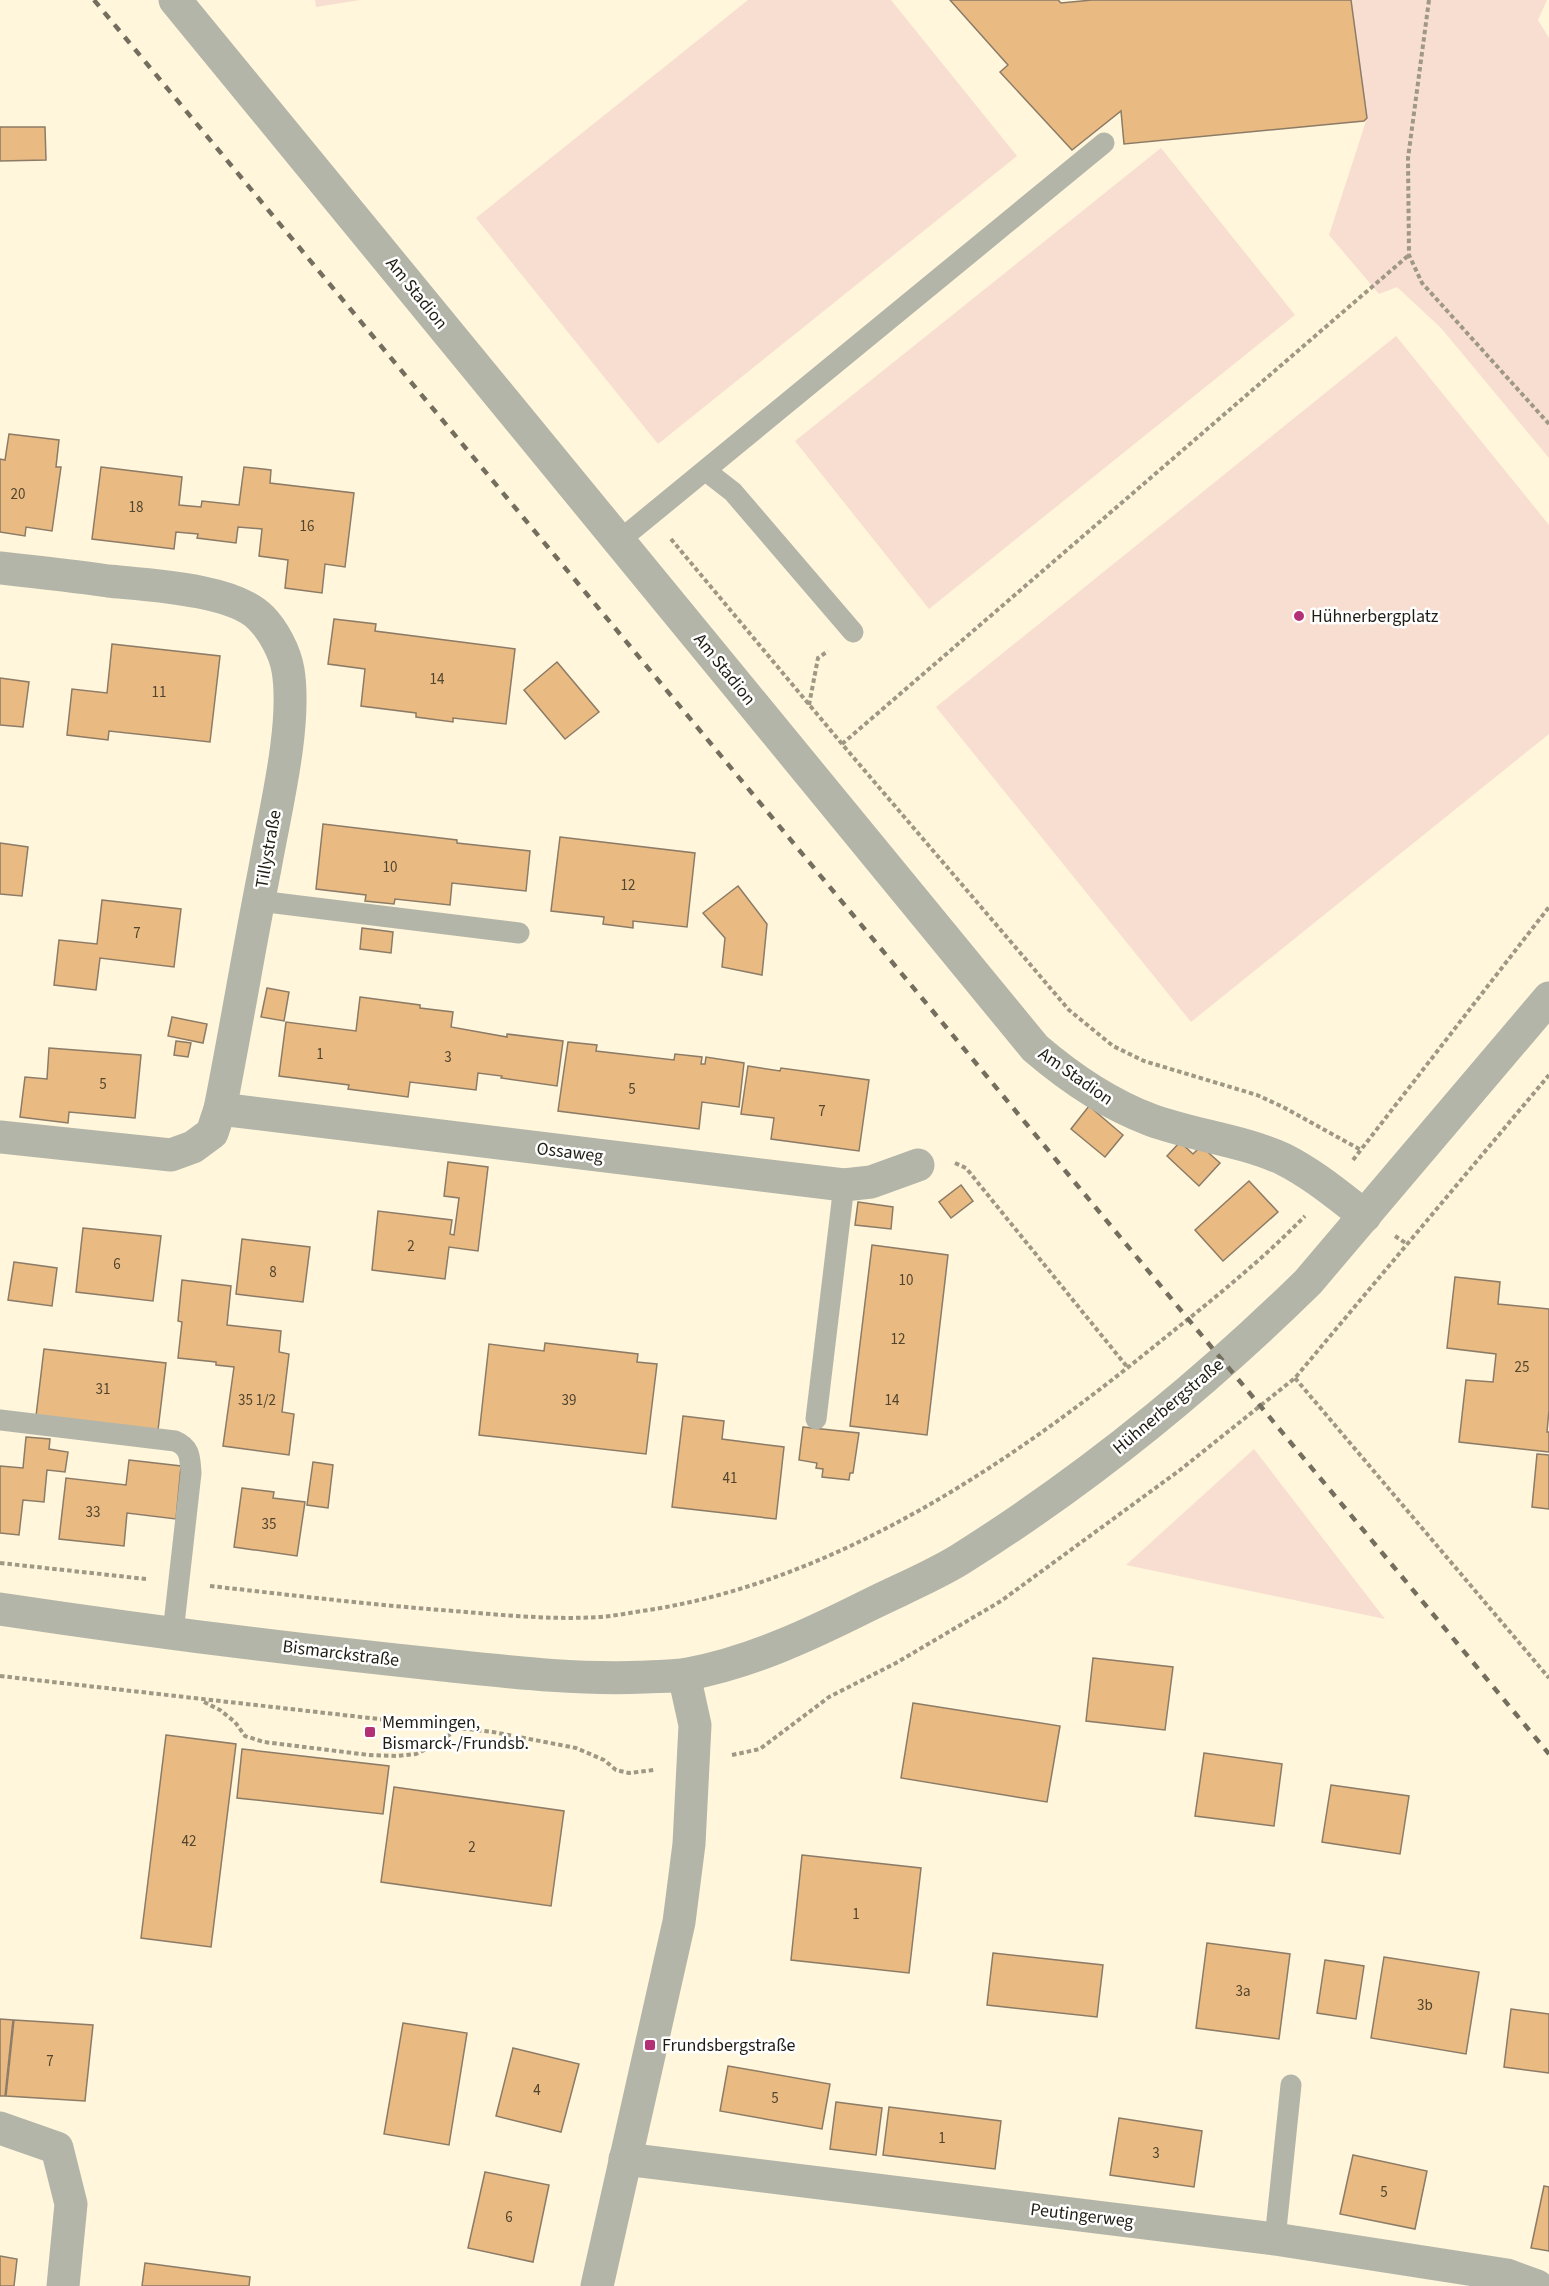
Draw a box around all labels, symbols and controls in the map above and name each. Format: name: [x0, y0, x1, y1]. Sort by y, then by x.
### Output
street label: Am Stadion: [380, 252, 453, 335]
house number: 20: [11, 484, 25, 505]
house number: 18: [129, 497, 143, 518]
house number: 16: [300, 516, 314, 537]
place label: Hühnerbergplatz: [1311, 604, 1439, 629]
marker: Hühnerbergplatz: [1292, 609, 1306, 623]
street label: Am Stadion: [688, 628, 761, 711]
house number: 14: [430, 669, 445, 690]
house number: 11: [152, 682, 166, 703]
street label: Tillystraße: [249, 808, 288, 890]
house number: 10: [383, 857, 397, 878]
house number: 12: [621, 875, 635, 896]
house number: 7: [133, 923, 141, 944]
street label: Am Stadion: [1033, 1041, 1118, 1111]
house number: 1: [316, 1044, 324, 1065]
house number: 3: [444, 1047, 452, 1068]
house number: 5: [99, 1074, 107, 1095]
house number: 5: [628, 1079, 636, 1100]
house number: 7: [818, 1101, 826, 1122]
street label: Ossaweg: [535, 1136, 605, 1169]
house number: 2: [407, 1236, 415, 1257]
house number: 6: [113, 1254, 121, 1275]
house number: 8: [269, 1262, 277, 1283]
house number: 10: [899, 1270, 913, 1291]
house number: 12: [891, 1329, 905, 1350]
street label: Hühnerbergstraße: [1107, 1352, 1229, 1460]
house number: 25: [1515, 1357, 1529, 1378]
house number: 31: [96, 1379, 110, 1400]
house number: 35 1/2: [238, 1390, 276, 1411]
house number: 39: [562, 1390, 576, 1411]
house number: 14: [885, 1390, 900, 1411]
house number: 41: [723, 1468, 737, 1489]
house number: 33: [86, 1502, 100, 1523]
house number: 35: [262, 1514, 276, 1535]
street label: Bismarckstraße: [281, 1634, 401, 1673]
place label: Memmingen, Bismarck-/Frundsb.: [382, 1710, 529, 1756]
marker: Memmingen, Bismarck-/Frundsb.: [363, 1725, 377, 1739]
house number: 42: [182, 1831, 196, 1852]
house number: 2: [468, 1837, 476, 1858]
house number: 1: [852, 1904, 860, 1925]
house number: 3a: [1235, 1981, 1251, 2002]
house number: 3b: [1417, 1995, 1433, 2016]
place label: Frundsbergstraße: [662, 2033, 795, 2058]
marker: Frundsbergstraße: [643, 2038, 657, 2052]
house number: 7: [46, 2051, 54, 2072]
house number: 4: [533, 2080, 541, 2101]
house number: 5: [771, 2088, 779, 2109]
house number: 1: [938, 2128, 946, 2149]
house number: 3: [1152, 2143, 1160, 2164]
house number: 5: [1380, 2182, 1388, 2203]
street label: Peutingerweg: [1029, 2197, 1135, 2234]
house number: 6: [505, 2207, 513, 2228]

